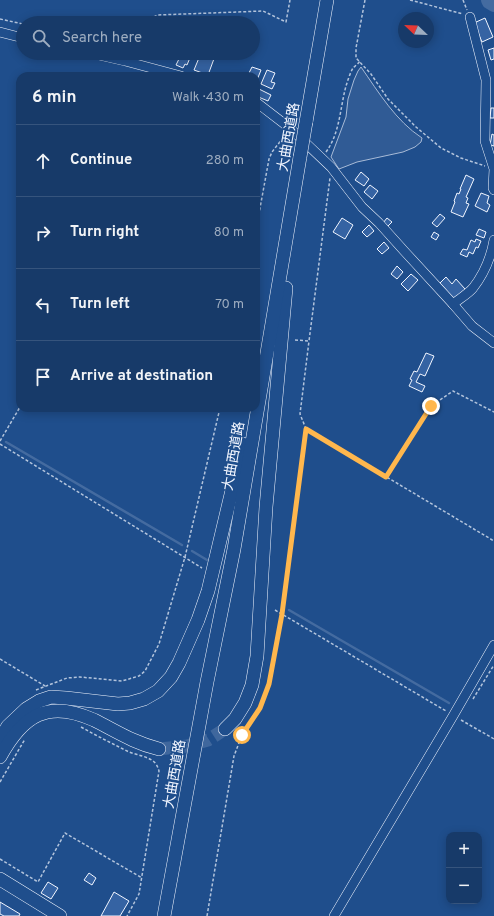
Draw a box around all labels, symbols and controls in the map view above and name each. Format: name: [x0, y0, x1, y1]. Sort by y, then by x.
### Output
north arrow: [398, 12, 434, 48]
search box: [16, 16, 260, 60]
icon: search: [30, 27, 52, 49]
text: Search here: [62, 29, 142, 48]
text: 6 min: [32, 87, 76, 109]
text: Walk · 430 m: [172, 90, 244, 106]
street label: 大曲西道路: [275, 101, 304, 173]
icon: ahead: [32, 150, 54, 172]
text: Continue: [70, 151, 132, 170]
text: 280 m: [206, 153, 244, 169]
icon: right: [32, 222, 54, 244]
text: Turn right: [70, 223, 139, 242]
text: 80 m: [214, 225, 244, 241]
icon: left: [32, 294, 54, 316]
text: Turn left: [70, 295, 130, 314]
text: 70 m: [215, 297, 244, 313]
icon: arrive: [32, 366, 54, 388]
text: Arrive at destination: [70, 367, 213, 386]
route end: [422, 397, 440, 415]
street label: 大曲西道路: [220, 420, 249, 492]
route start: [233, 726, 251, 744]
street label: 大曲西道路: [161, 738, 190, 810]
map controls: [446, 832, 482, 904]
button: +: [446, 832, 482, 868]
button: −: [446, 868, 482, 904]

